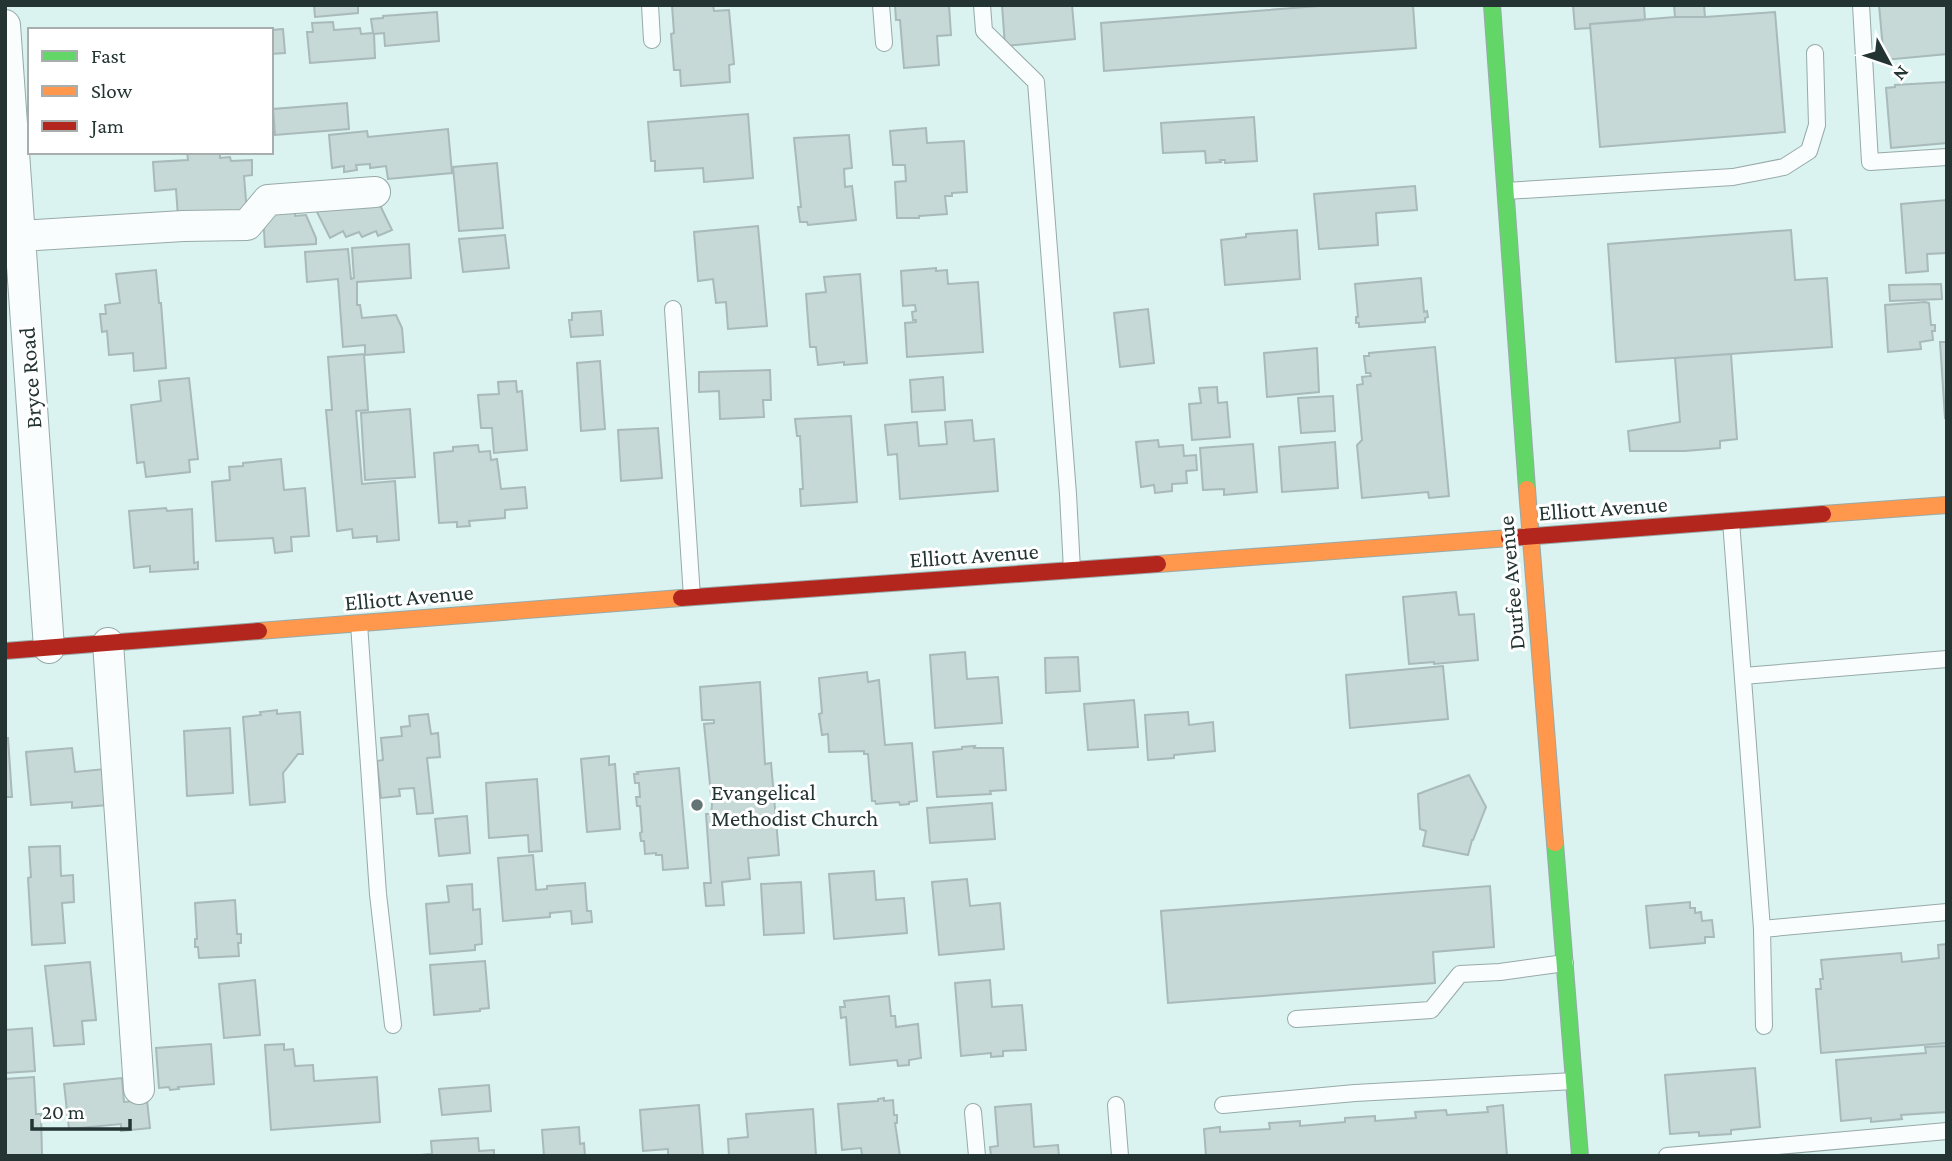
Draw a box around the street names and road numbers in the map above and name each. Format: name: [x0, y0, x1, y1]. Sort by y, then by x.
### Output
street label: Bryce Road: [13, 326, 47, 430]
street label: Elliott Avenue: [1538, 491, 1668, 525]
street label: Durfee Avenue: [1492, 515, 1530, 651]
street label: Elliott Avenue: [909, 538, 1039, 572]
street label: Elliott Avenue: [343, 578, 475, 616]

